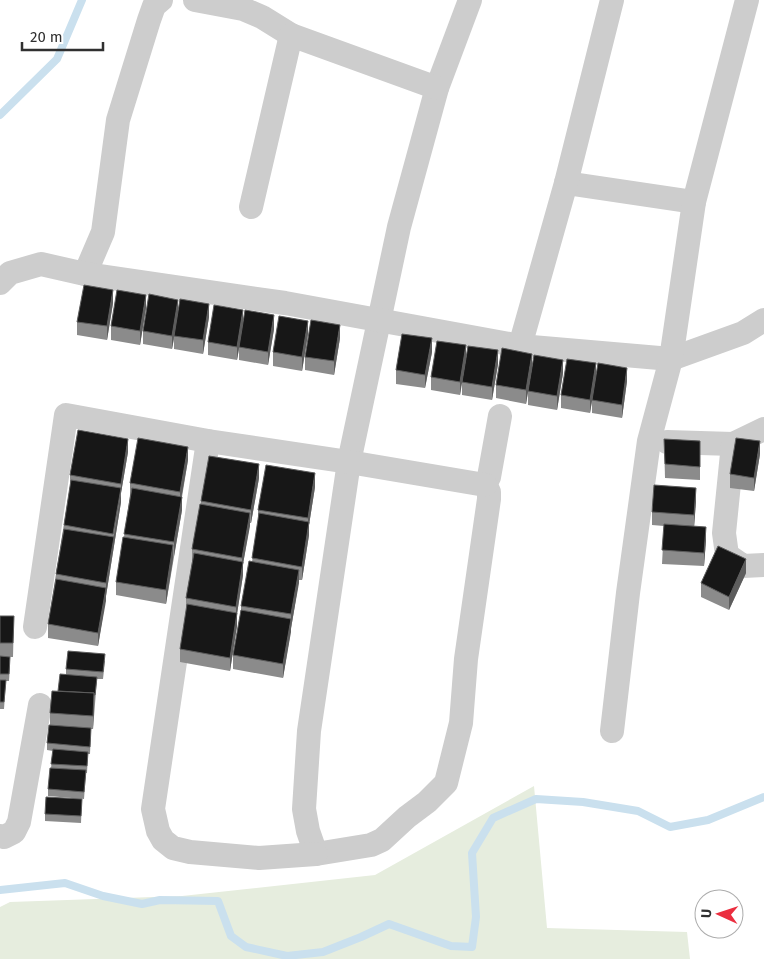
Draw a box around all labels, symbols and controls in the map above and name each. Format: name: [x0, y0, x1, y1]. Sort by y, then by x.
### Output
scale bar: [22, 20, 104, 52]
text: 20 m: [30, 28, 63, 46]
north arrow: [694, 889, 744, 939]
text: U: [698, 908, 715, 918]

